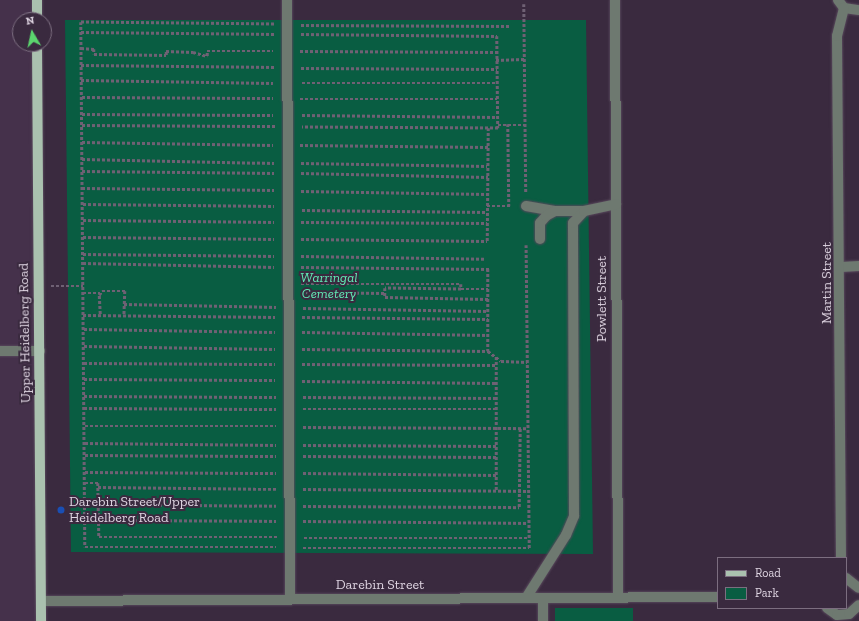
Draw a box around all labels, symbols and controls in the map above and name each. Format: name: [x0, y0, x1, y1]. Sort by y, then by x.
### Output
north arrow: [12, 12, 52, 52]
text: N: [25, 14, 35, 28]
street label: Martin Street: [819, 242, 835, 324]
street label: Powlett Street: [594, 256, 610, 342]
street label: Upper Heidelberg Road: [15, 263, 35, 403]
park label: Warringal Cemetery: [300, 270, 358, 302]
place label: Darebin Street/Upper Heidelberg Road: [69, 494, 200, 526]
marker: Darebin Street/Upper Heidelberg Road: [56, 505, 66, 515]
legend: [717, 557, 847, 609]
text: Road: [755, 566, 781, 580]
street label: Darebin Street: [336, 577, 424, 593]
text: Park: [755, 586, 779, 600]

